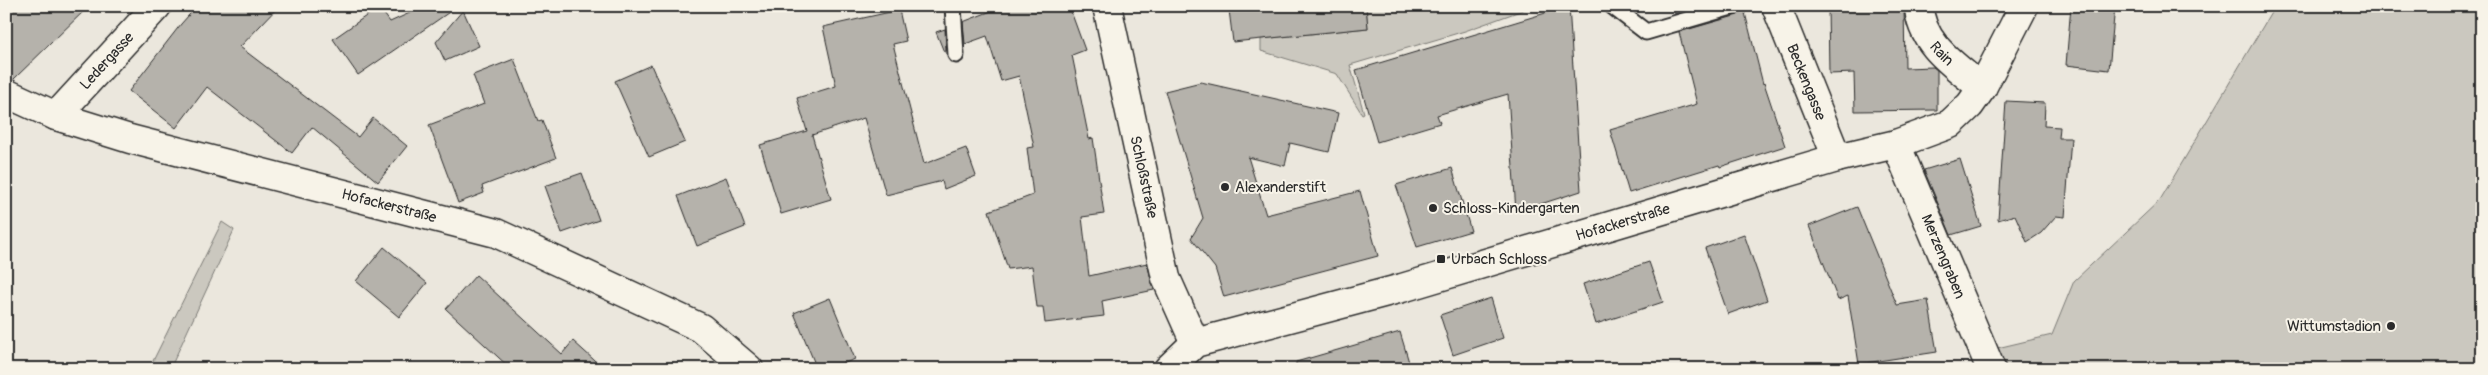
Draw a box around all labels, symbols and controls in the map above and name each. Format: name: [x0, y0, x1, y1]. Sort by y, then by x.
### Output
street label: Ledergasse: [76, 28, 138, 94]
street label: Rain: [1926, 37, 1958, 70]
street label: Beckengasse: [1783, 41, 1831, 124]
street label: Schloßstraße: [1126, 134, 1162, 221]
place label: Alexanderstift: [1235, 178, 1327, 197]
marker: Alexanderstift: [1219, 181, 1231, 193]
street label: Hofackerstraße: [340, 184, 439, 227]
place label: Schloss-Kindergarten: [1443, 199, 1580, 218]
street label: Hofackerstraße: [1573, 199, 1673, 245]
marker: Schloss-Kindergarten: [1427, 202, 1439, 214]
street label: Merzengraben: [1917, 211, 1970, 301]
place label: Urbach Schloss: [1451, 250, 1547, 269]
marker: Urbach Schloss: [1435, 253, 1447, 265]
place label: Wittumstadion: [2287, 317, 2381, 336]
marker: Wittumstadion: [2385, 320, 2397, 332]

